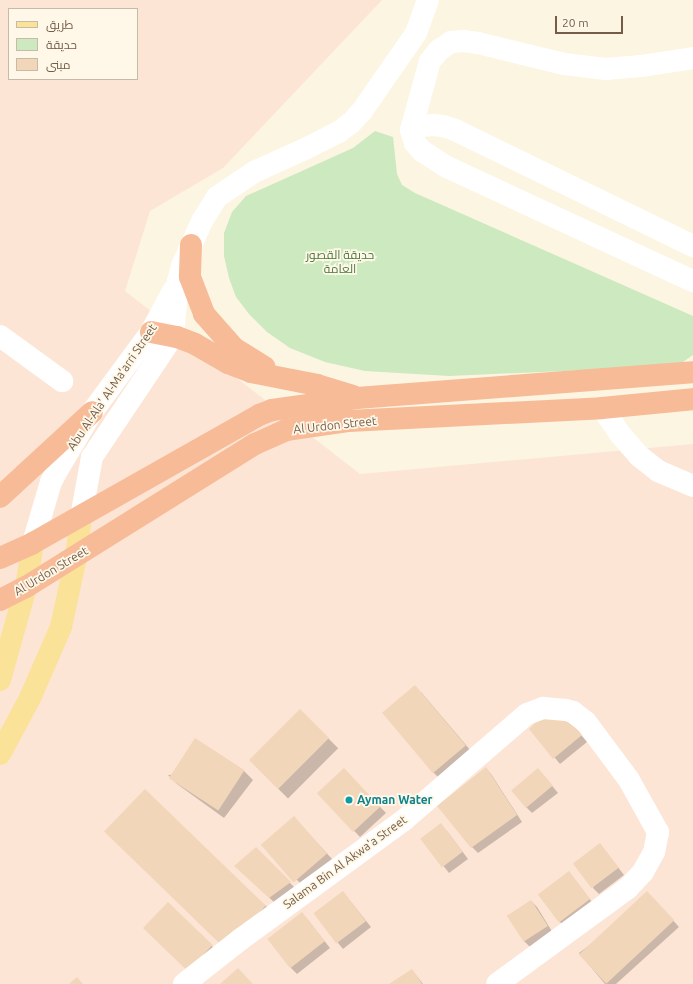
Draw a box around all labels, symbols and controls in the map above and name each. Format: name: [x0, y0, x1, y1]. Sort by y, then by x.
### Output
legend: [8, 8, 138, 80]
scale bar: [557, 8, 625, 34]
text: 20 m: [562, 16, 589, 29]
text: طريق: [46, 18, 73, 31]
text: حديقة: [46, 38, 77, 51]
text: مبنى: [46, 58, 71, 71]
park label: حديقة القصور العامة: [306, 248, 374, 276]
street label: Abu Al-Ala' Al-Maʻarri Street: [64, 321, 160, 453]
street label: Al Urdon Street: [293, 413, 377, 437]
street label: Al Urdon Street: [11, 543, 91, 599]
place label: Ayman Water: [357, 793, 433, 807]
marker: Ayman Water: [344, 795, 354, 805]
street label: Salama Bin Al Akwa'a Street: [280, 812, 410, 912]

